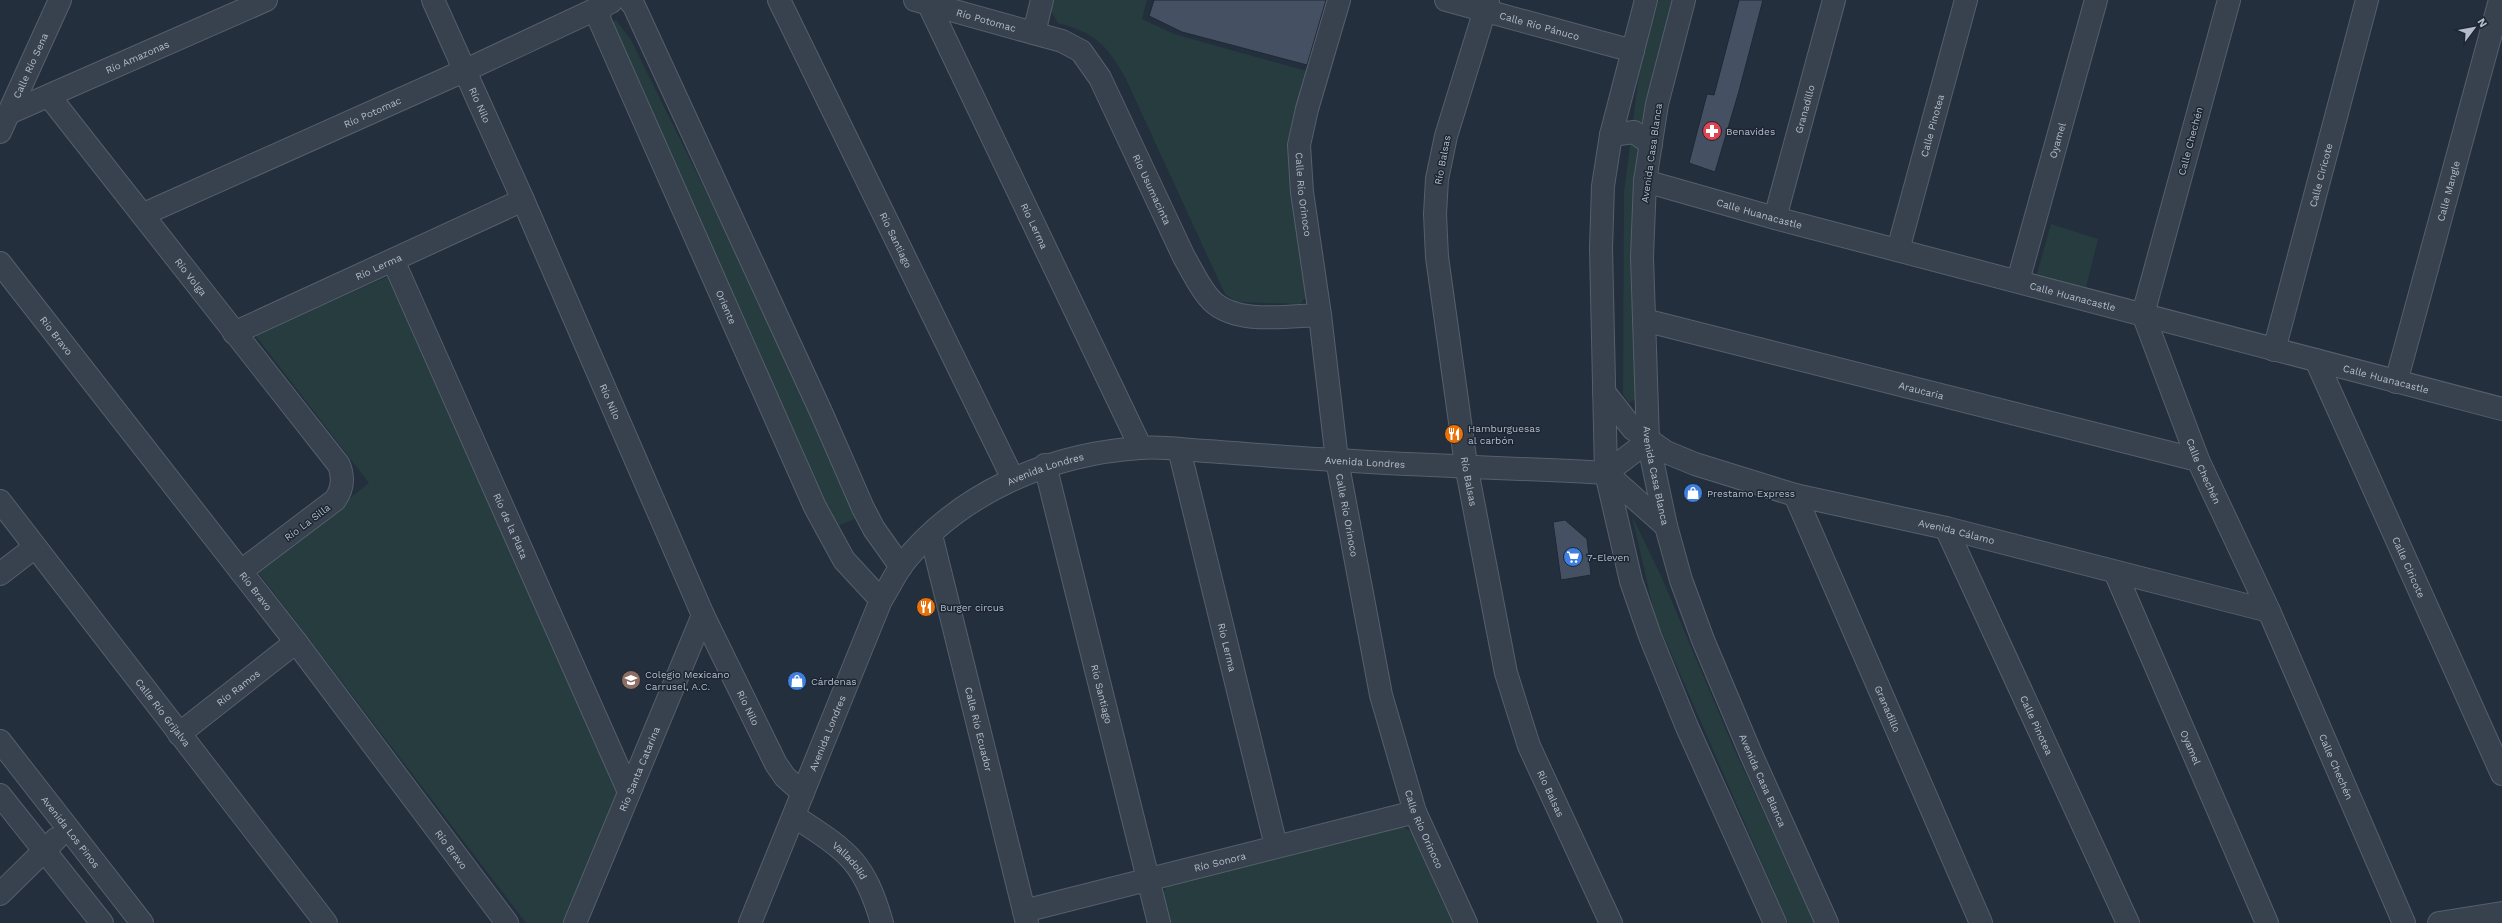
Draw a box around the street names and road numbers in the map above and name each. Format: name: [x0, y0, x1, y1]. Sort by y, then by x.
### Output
street label: Río Potomac: [955, 7, 1018, 34]
street label: Calle Río Pánuco: [1498, 10, 1581, 42]
street label: Calle Río Sena: [11, 31, 50, 100]
street label: Río Amazonas: [104, 38, 171, 76]
street label: Granadillo: [1793, 84, 1817, 135]
street label: Río Nilo: [467, 86, 493, 125]
street label: Calle Pinotea: [1919, 93, 1946, 158]
street label: Río Potomac: [342, 95, 403, 130]
street label: Avenida Casa Blanca: [1639, 102, 1664, 204]
street label: Calle Chechén: [2176, 106, 2205, 177]
street label: Oyamel: [2047, 121, 2068, 160]
street label: Río Balsas: [1432, 134, 1453, 186]
street label: Calle Ciricote: [2307, 142, 2335, 208]
street label: Río Usumacinta: [1131, 152, 1173, 227]
street label: Calle Río Orinoco: [1293, 152, 1313, 237]
street label: Calle Mangle: [2435, 159, 2462, 223]
street label: Calle Huanacastle: [1715, 197, 1804, 231]
street label: Río Lerma: [1019, 201, 1050, 251]
street label: Río Santiago: [877, 210, 914, 270]
street label: Río Lerma: [354, 251, 404, 282]
street label: Río Volga: [173, 256, 209, 298]
street label: Calle Huanacastle: [2028, 280, 2117, 313]
street label: Oriente: [714, 288, 738, 326]
street label: Río Bravo: [38, 314, 75, 357]
street label: Calle Huanacastle: [2342, 362, 2430, 396]
street label: Araucaria: [1897, 380, 1945, 402]
street label: Río Nilo: [597, 382, 623, 421]
street label: Avenida Casa Blanca: [1642, 426, 1671, 527]
street label: Calle Chechén: [2184, 437, 2223, 506]
street label: Avenida Londres: [1005, 451, 1085, 487]
street label: Avenida Londres: [1325, 454, 1406, 470]
street label: Río Balsas: [1459, 456, 1479, 507]
street label: Calle Río Orinoco: [1334, 473, 1360, 558]
street label: Río de la Plata: [491, 492, 530, 561]
street label: Río La Silla: [282, 501, 333, 543]
street label: Avenida Cálamo: [1917, 517, 1996, 546]
street label: Calle Ciricote: [2390, 535, 2427, 600]
street label: Río Bravo: [237, 570, 274, 613]
street label: Río Lerma: [1216, 622, 1238, 673]
street label: Río Santiago: [1089, 663, 1114, 725]
street label: Río Ramos: [214, 668, 262, 708]
street label: Calle Río Grijalva: [133, 677, 193, 749]
street label: Granadillo: [1872, 684, 1902, 734]
street label: Calle Río Ecuador: [963, 686, 994, 773]
street label: Río Nilo: [735, 689, 761, 727]
street label: Avenida Londres: [807, 694, 848, 773]
street label: Calle Pinotea: [2018, 694, 2055, 757]
street label: Río Santa Catarina: [617, 725, 662, 813]
street label: Oyamel: [2178, 729, 2203, 766]
street label: Avenida Casa Blanca: [1737, 732, 1788, 829]
street label: Calle Chechén: [2317, 732, 2355, 801]
street label: Río Balsas: [1535, 769, 1566, 819]
street label: Calle Río Orinoco: [1403, 788, 1445, 870]
street label: Avenida Los Pinos: [39, 794, 102, 870]
street label: Río Bravo: [433, 828, 469, 871]
street label: Valladolid: [830, 839, 869, 882]
street label: Río Sonora: [1193, 850, 1247, 874]

